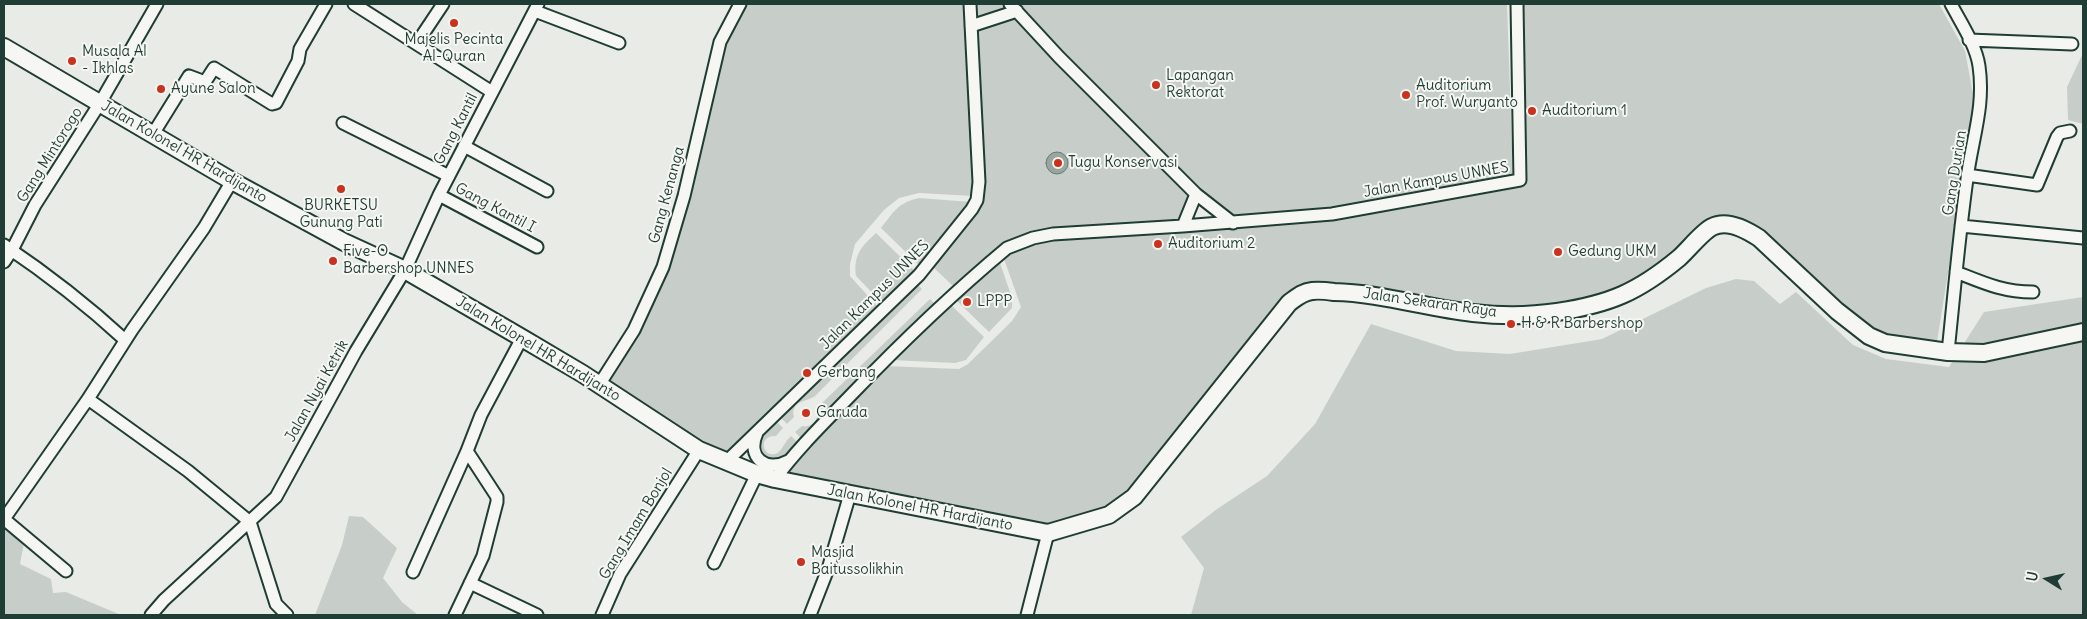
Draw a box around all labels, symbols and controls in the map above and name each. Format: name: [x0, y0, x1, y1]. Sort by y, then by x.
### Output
marker: Majelis Pecinta Al-Quran: [448, 17, 460, 29]
place label: Majelis Pecinta Al-Quran: [405, 31, 503, 66]
place label: Musala Al - Ikhlas: [82, 43, 147, 78]
marker: Musala Al - Ikhlas: [66, 55, 78, 67]
place label: Lapangan Rektorat: [1166, 67, 1234, 102]
place label: Auditorium Prof. Wuryanto: [1416, 77, 1518, 112]
marker: Lapangan Rektorat: [1150, 79, 1162, 91]
place label: Ayune Salon: [171, 80, 256, 98]
marker: Ayune Salon: [155, 83, 167, 95]
marker: Auditorium Prof. Wuryanto: [1400, 89, 1412, 101]
street label: Gang Kantil: [430, 90, 482, 168]
street label: Jalan Kolonel HR Hardijanto: [98, 97, 270, 207]
place label: Auditorium 1: [1542, 102, 1627, 120]
street label: Gang Mintorogo: [14, 104, 86, 206]
marker: Auditorium 1: [1526, 105, 1538, 117]
street label: Gang Durian: [1939, 129, 1971, 217]
street label: Gang Kenanga: [645, 144, 689, 246]
place label: Tugu Konservasi: [1068, 154, 1177, 172]
marker: Tugu Konservasi: [1052, 157, 1064, 169]
street label: Jalan Kampus UNNES: [1362, 158, 1510, 202]
street label: Gang Kantil I: [452, 179, 538, 237]
marker: BURKETSU Gunung Pati: [335, 183, 347, 195]
place label: BURKETSU Gunung Pati: [299, 197, 383, 232]
place label: Auditorium 2: [1168, 235, 1255, 253]
street label: Jalan Kampus UNNES: [817, 237, 933, 353]
marker: Auditorium 2: [1152, 238, 1164, 250]
place label: Five-O Barbershop UNNES: [343, 243, 474, 278]
place label: Gedung UKM: [1568, 243, 1657, 261]
marker: Gedung UKM: [1552, 246, 1564, 258]
marker: Five-O Barbershop UNNES: [327, 255, 339, 267]
street label: Jalan Sekaran Raya: [1362, 285, 1498, 321]
street label: Jalan Kolonel HR Hardijanto: [453, 293, 623, 405]
place label: LPPP: [977, 293, 1012, 311]
marker: LPPP: [961, 296, 973, 308]
place label: H & R Barbershop: [1521, 315, 1643, 333]
marker: H & R Barbershop: [1505, 318, 1517, 330]
street label: Jalan Nyai Ketrik: [282, 337, 352, 445]
place label: Gerbang: [817, 364, 876, 382]
marker: Gerbang: [801, 367, 813, 379]
place label: Garuda: [816, 404, 868, 422]
marker: Garuda: [800, 407, 812, 419]
street label: Gang Imam Bonjol: [596, 465, 676, 583]
street label: Jalan Kolonel HR Hardijanto: [826, 481, 1014, 535]
place label: Masjid Baitussolikhin: [811, 544, 904, 579]
north arrow: [2022, 554, 2072, 604]
marker: Masjid Baitussolikhin: [795, 556, 807, 568]
text: U: [2023, 570, 2042, 583]

